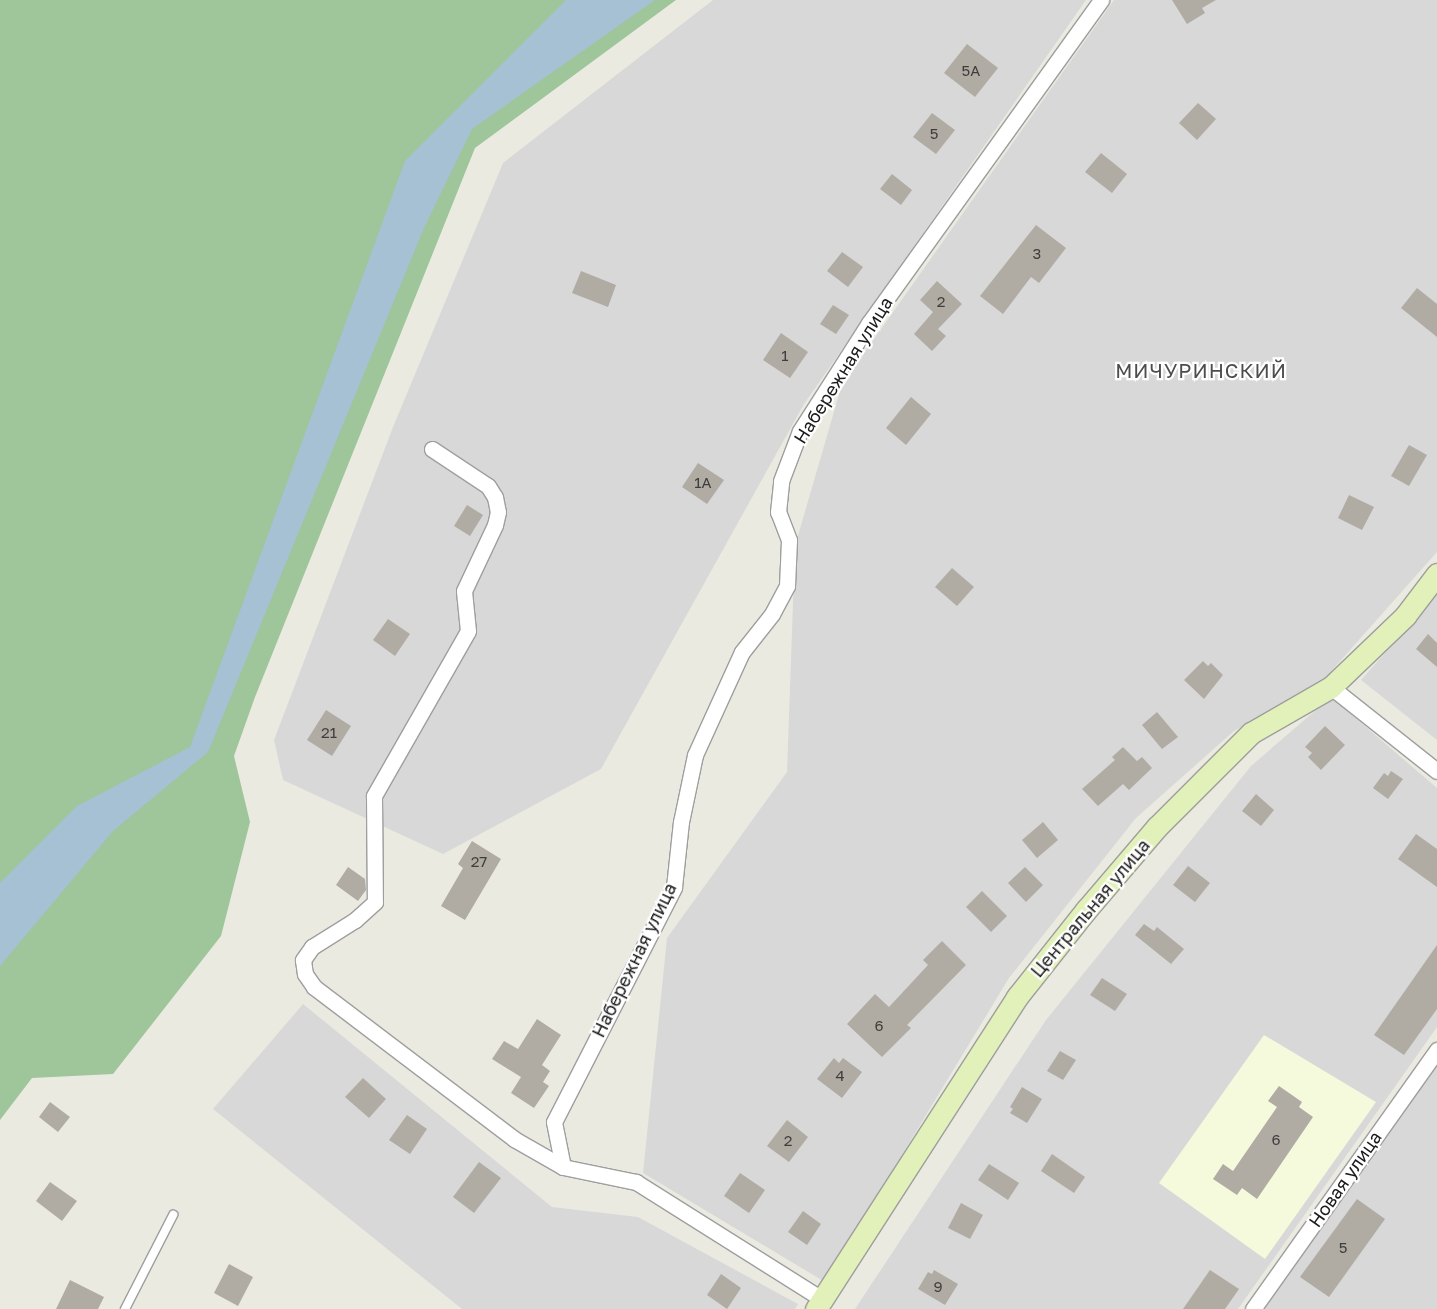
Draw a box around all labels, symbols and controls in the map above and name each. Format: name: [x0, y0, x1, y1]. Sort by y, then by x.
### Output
house number: 5А: [962, 62, 980, 80]
house number: 5: [930, 125, 938, 143]
house number: 3: [1033, 245, 1041, 263]
street label: Набережная улица: [789, 293, 897, 447]
house number: 2: [937, 293, 945, 311]
house number: 1: [781, 347, 789, 365]
district label: МИЧУРИНСКИЙ: [1114, 358, 1288, 382]
house number: 1А: [694, 474, 712, 492]
house number: 21: [321, 724, 337, 742]
street label: Центральная улица: [1026, 835, 1154, 981]
house number: 27: [471, 853, 487, 871]
street label: Набережная улица: [587, 879, 681, 1041]
house number: 6: [874, 1017, 884, 1035]
house number: 4: [835, 1067, 845, 1085]
street label: Новая улица: [1304, 1127, 1386, 1231]
house number: 6: [1271, 1131, 1281, 1149]
house number: 2: [784, 1132, 792, 1150]
house number: 5: [1339, 1239, 1347, 1257]
house number: 9: [933, 1278, 943, 1296]

